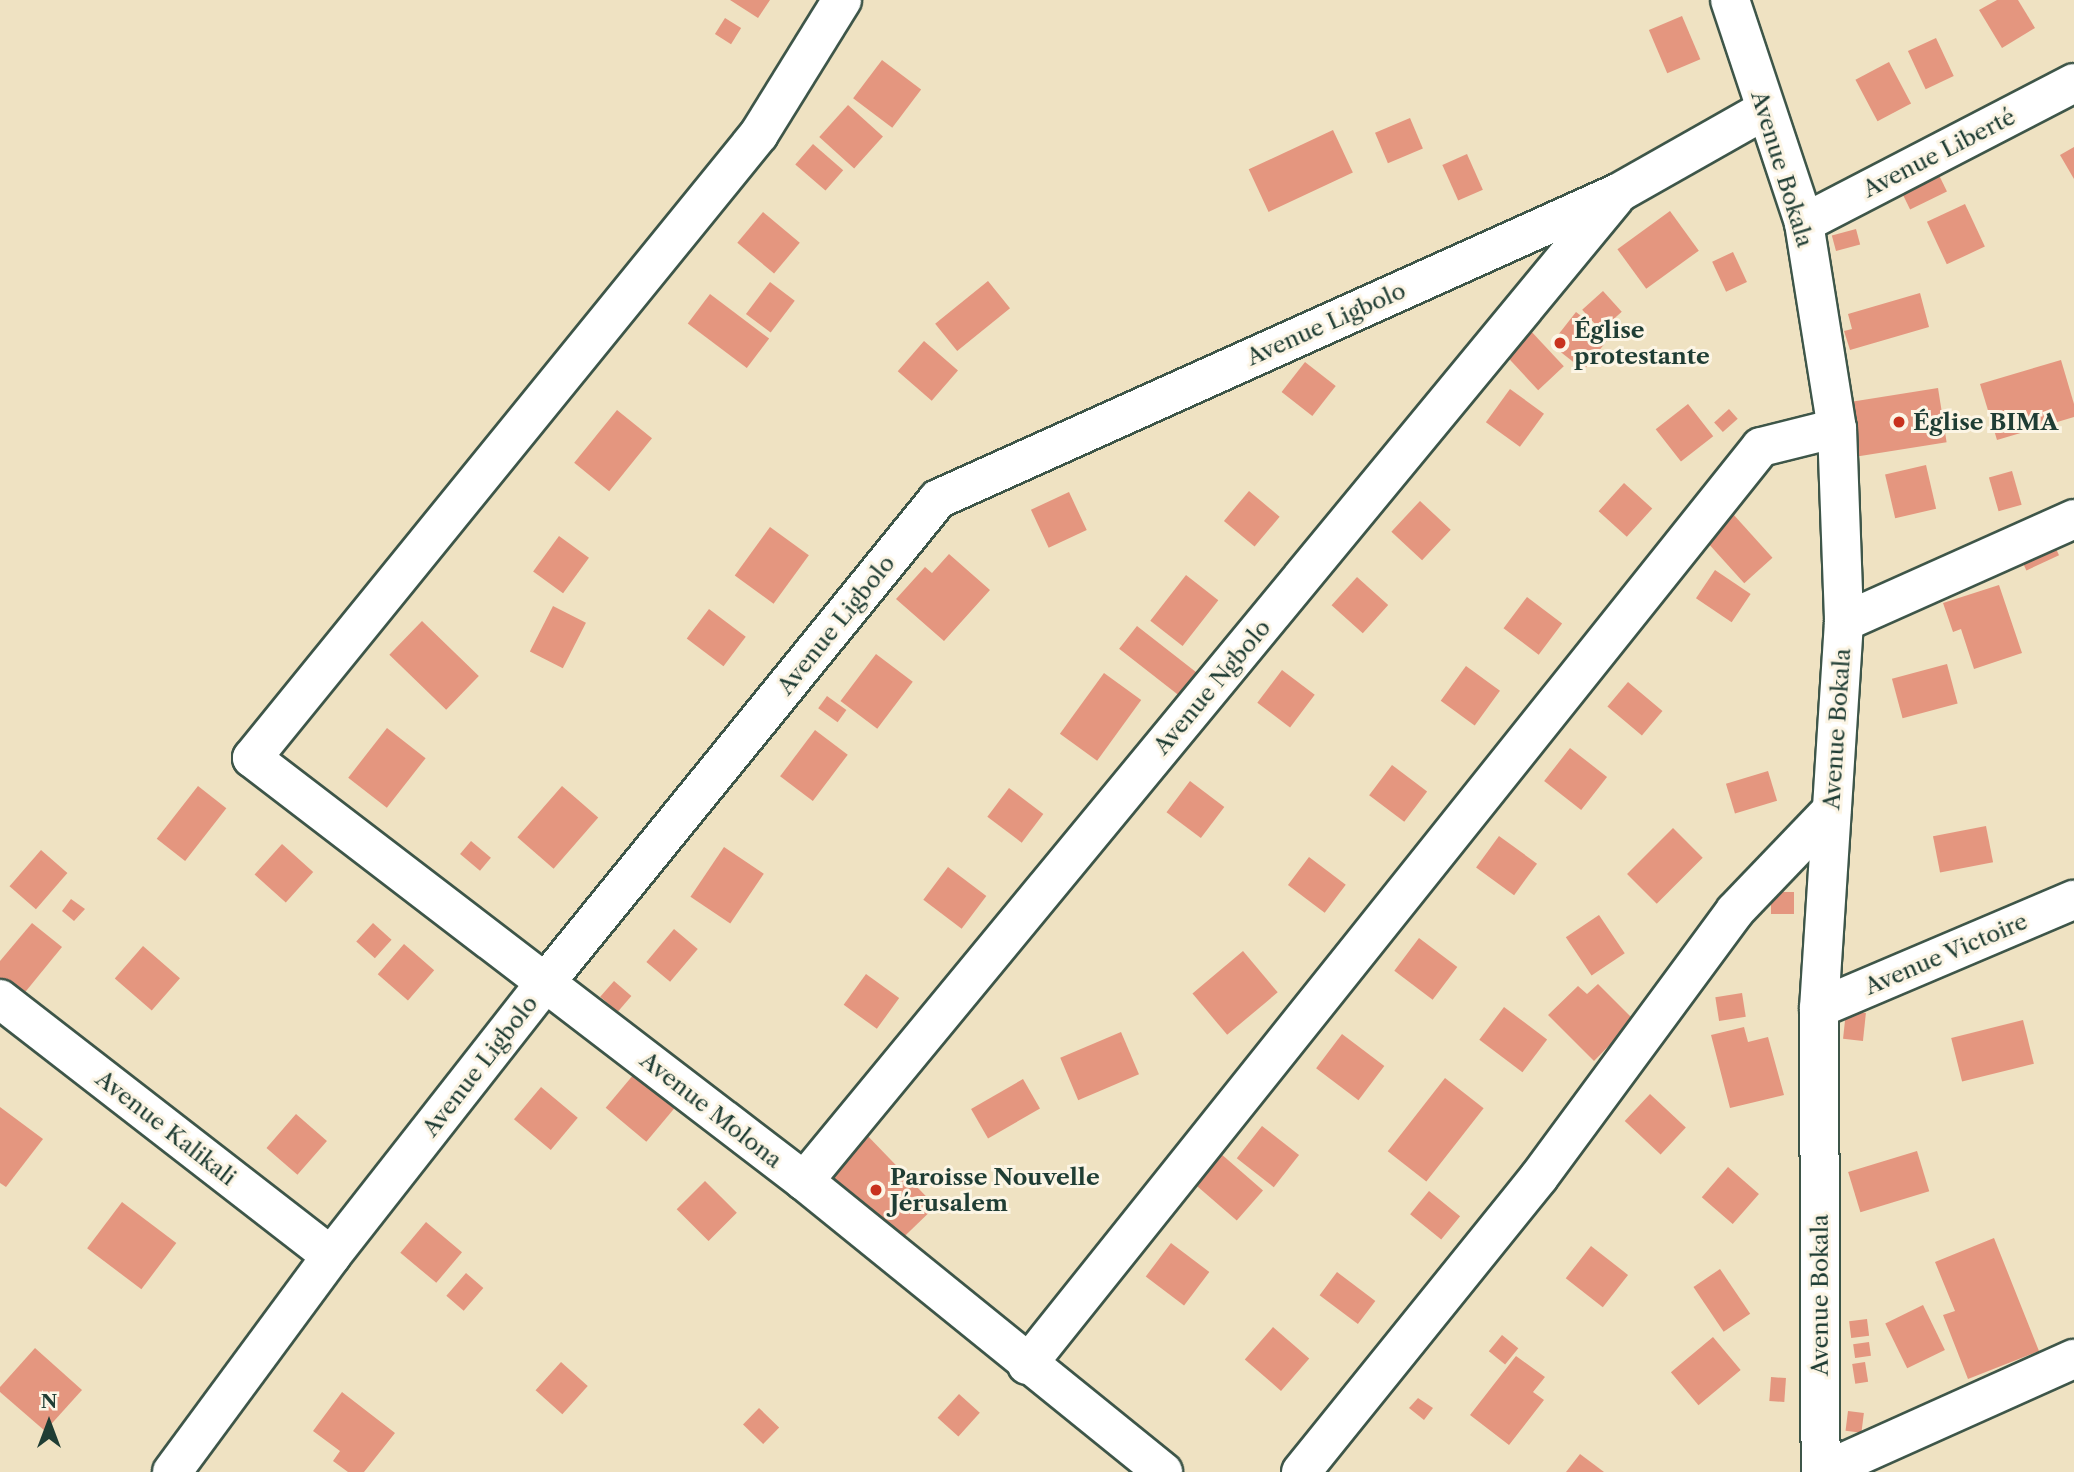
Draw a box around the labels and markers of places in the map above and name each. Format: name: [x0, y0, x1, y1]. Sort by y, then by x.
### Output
place label: Église protestante: [1574, 316, 1710, 370]
marker: Église protestante: [1552, 335, 1568, 351]
place label: Église BIMA: [1913, 408, 2058, 436]
marker: Église BIMA: [1891, 414, 1907, 430]
place label: Paroisse Nouvelle Jérusalem: [890, 1163, 1100, 1217]
marker: Paroisse Nouvelle Jérusalem: [868, 1182, 884, 1198]

